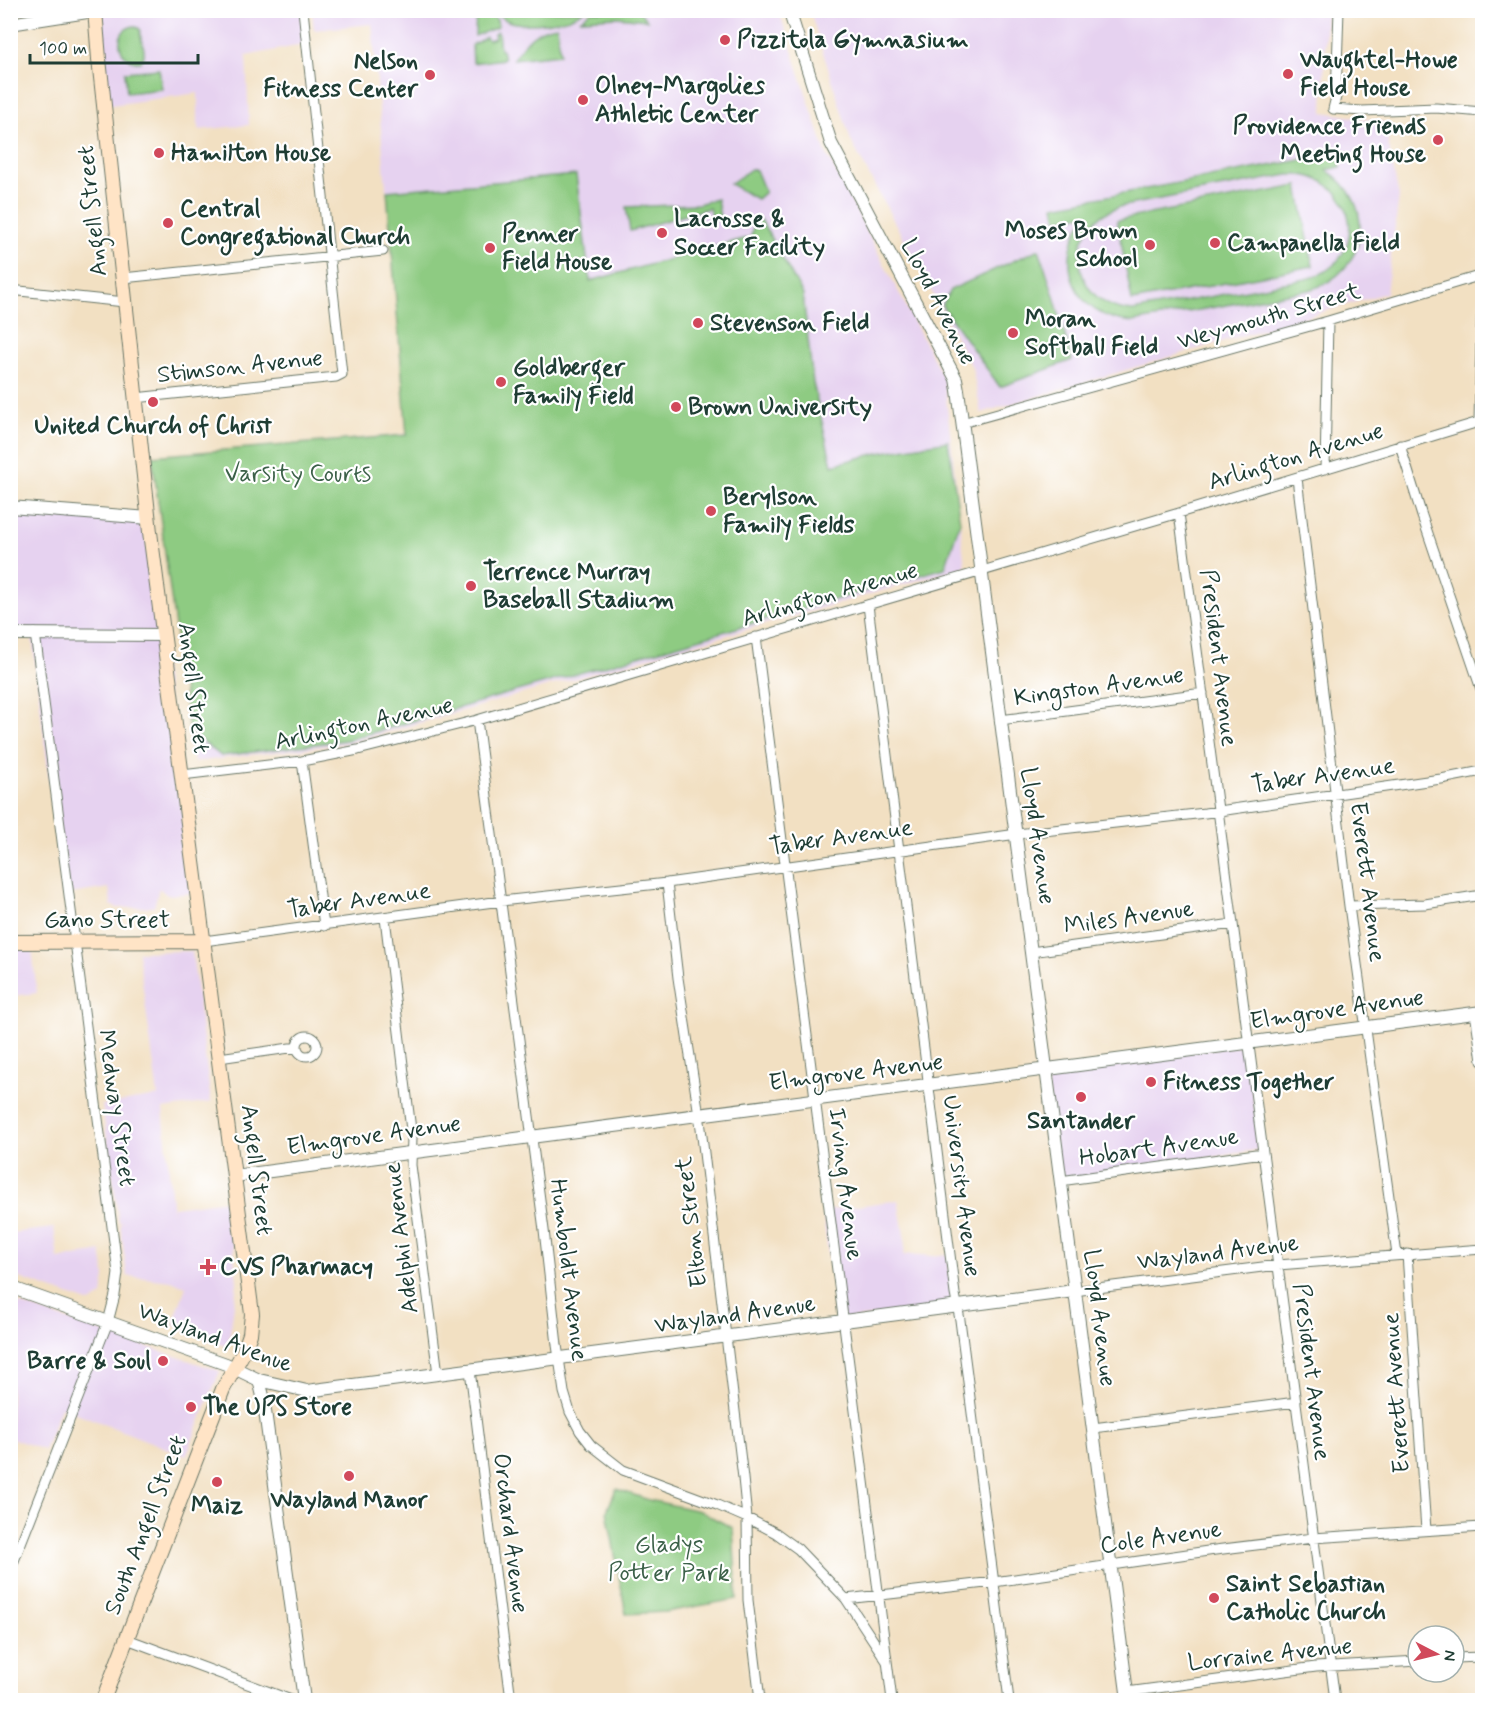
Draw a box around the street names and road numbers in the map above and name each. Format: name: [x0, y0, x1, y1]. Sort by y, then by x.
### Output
street label: Angell Street: [71, 144, 118, 278]
street label: Lloyd Avenue: [893, 233, 983, 371]
street label: Weymouth Street: [1174, 276, 1364, 358]
street label: Stimson Avenue: [156, 343, 324, 391]
street label: Arlington Avenue: [1205, 416, 1388, 501]
street label: Arlington Avenue: [738, 555, 922, 638]
street label: President Avenue: [1192, 568, 1244, 749]
street label: Angell Street: [167, 621, 216, 756]
street label: Kingston Avenue: [1012, 660, 1186, 716]
street label: Arlington Avenue: [272, 690, 457, 761]
street label: Taber Avenue: [1249, 751, 1397, 801]
street label: Lloyd Avenue: [1012, 765, 1062, 907]
street label: Everett Avenue: [1342, 800, 1392, 964]
street label: Taber Avenue: [767, 813, 915, 863]
street label: Taber Avenue: [285, 876, 433, 926]
street label: Miles Avenue: [1062, 894, 1196, 942]
street label: Gano Street: [44, 905, 170, 936]
street label: Elmgrove Avenue: [1248, 982, 1426, 1040]
street label: Medway Street: [90, 1028, 142, 1188]
street label: Elmgrove Avenue: [767, 1047, 945, 1101]
street label: University Avenue: [934, 1093, 988, 1279]
street label: Angell Street: [230, 1103, 279, 1238]
street label: Irving Avenue: [820, 1106, 870, 1262]
street label: Elmgrove Avenue: [285, 1108, 463, 1166]
street label: Hobart Avenue: [1077, 1121, 1241, 1175]
street label: Elton Street: [669, 1155, 715, 1289]
street label: Adelphi Avenue: [377, 1161, 427, 1315]
street label: Humboldt Avenue: [541, 1177, 595, 1363]
street label: Wayland Avenue: [1135, 1228, 1301, 1278]
street label: Lloyd Avenue: [1075, 1248, 1123, 1388]
street label: President Avenue: [1285, 1282, 1337, 1463]
street label: Wayland Avenue: [652, 1288, 818, 1342]
street label: Wayland Avenue: [133, 1296, 297, 1380]
street label: Everett Avenue: [1376, 1311, 1418, 1474]
street label: South Angell Street: [97, 1431, 197, 1620]
street label: Orchard Avenue: [485, 1451, 535, 1615]
street label: Cole Avenue: [1098, 1514, 1224, 1562]
street label: Lorraine Avenue: [1186, 1631, 1354, 1679]

